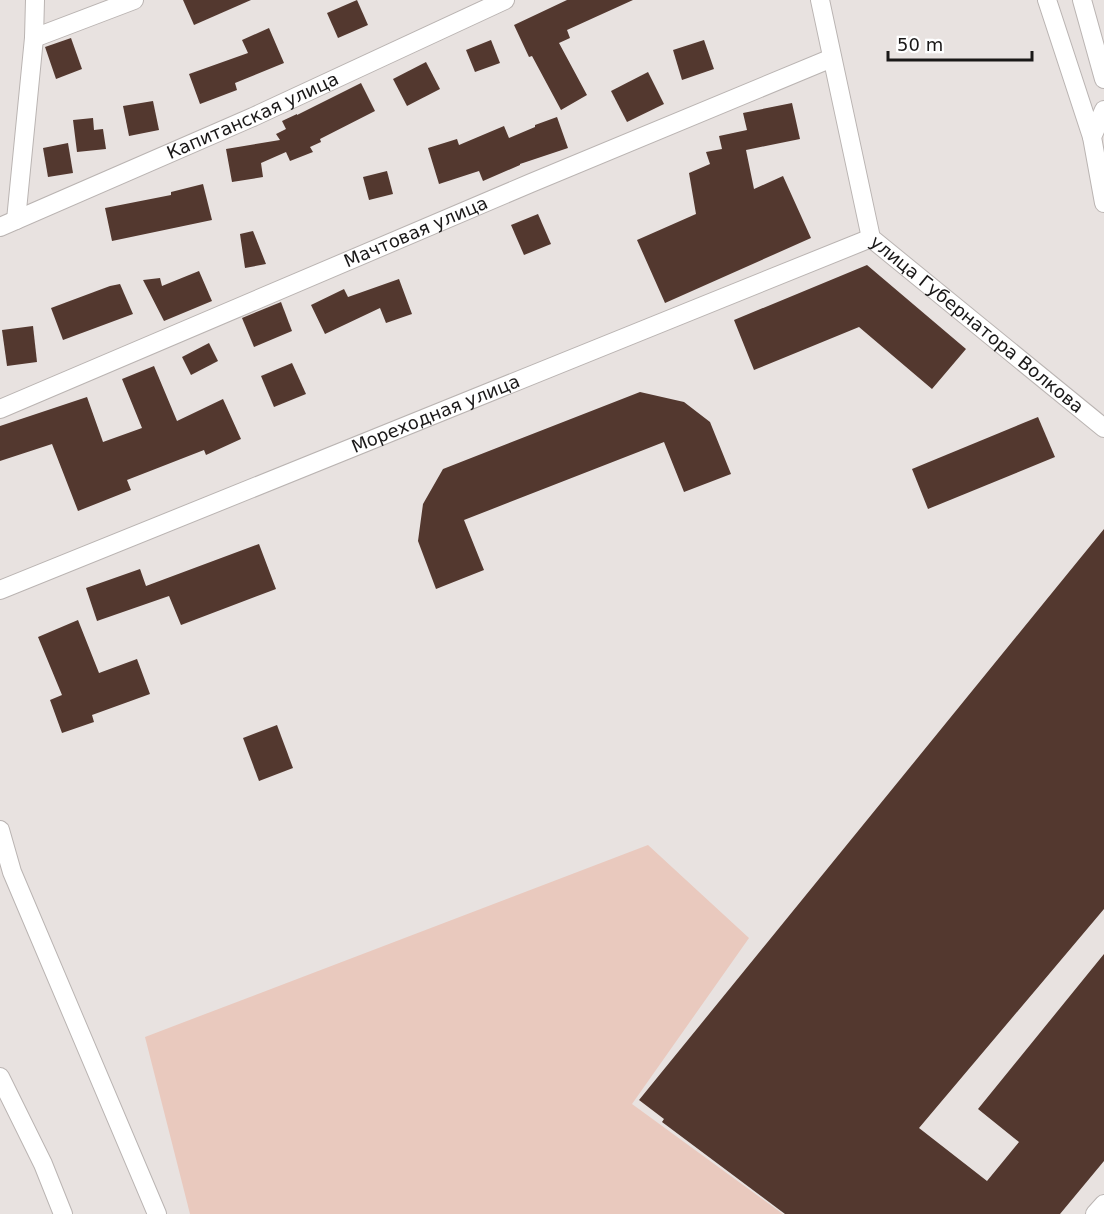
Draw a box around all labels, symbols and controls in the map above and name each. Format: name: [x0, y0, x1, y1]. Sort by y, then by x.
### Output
scale bar: [888, 24, 1032, 62]
text: 50 m: [897, 34, 943, 55]
street label: Капитанская улица: [163, 68, 342, 163]
street label: Мачтовая улица: [341, 192, 491, 271]
street label: улица Губернатора Волкова: [866, 231, 1088, 417]
street label: Мореходная улица: [348, 370, 523, 457]

